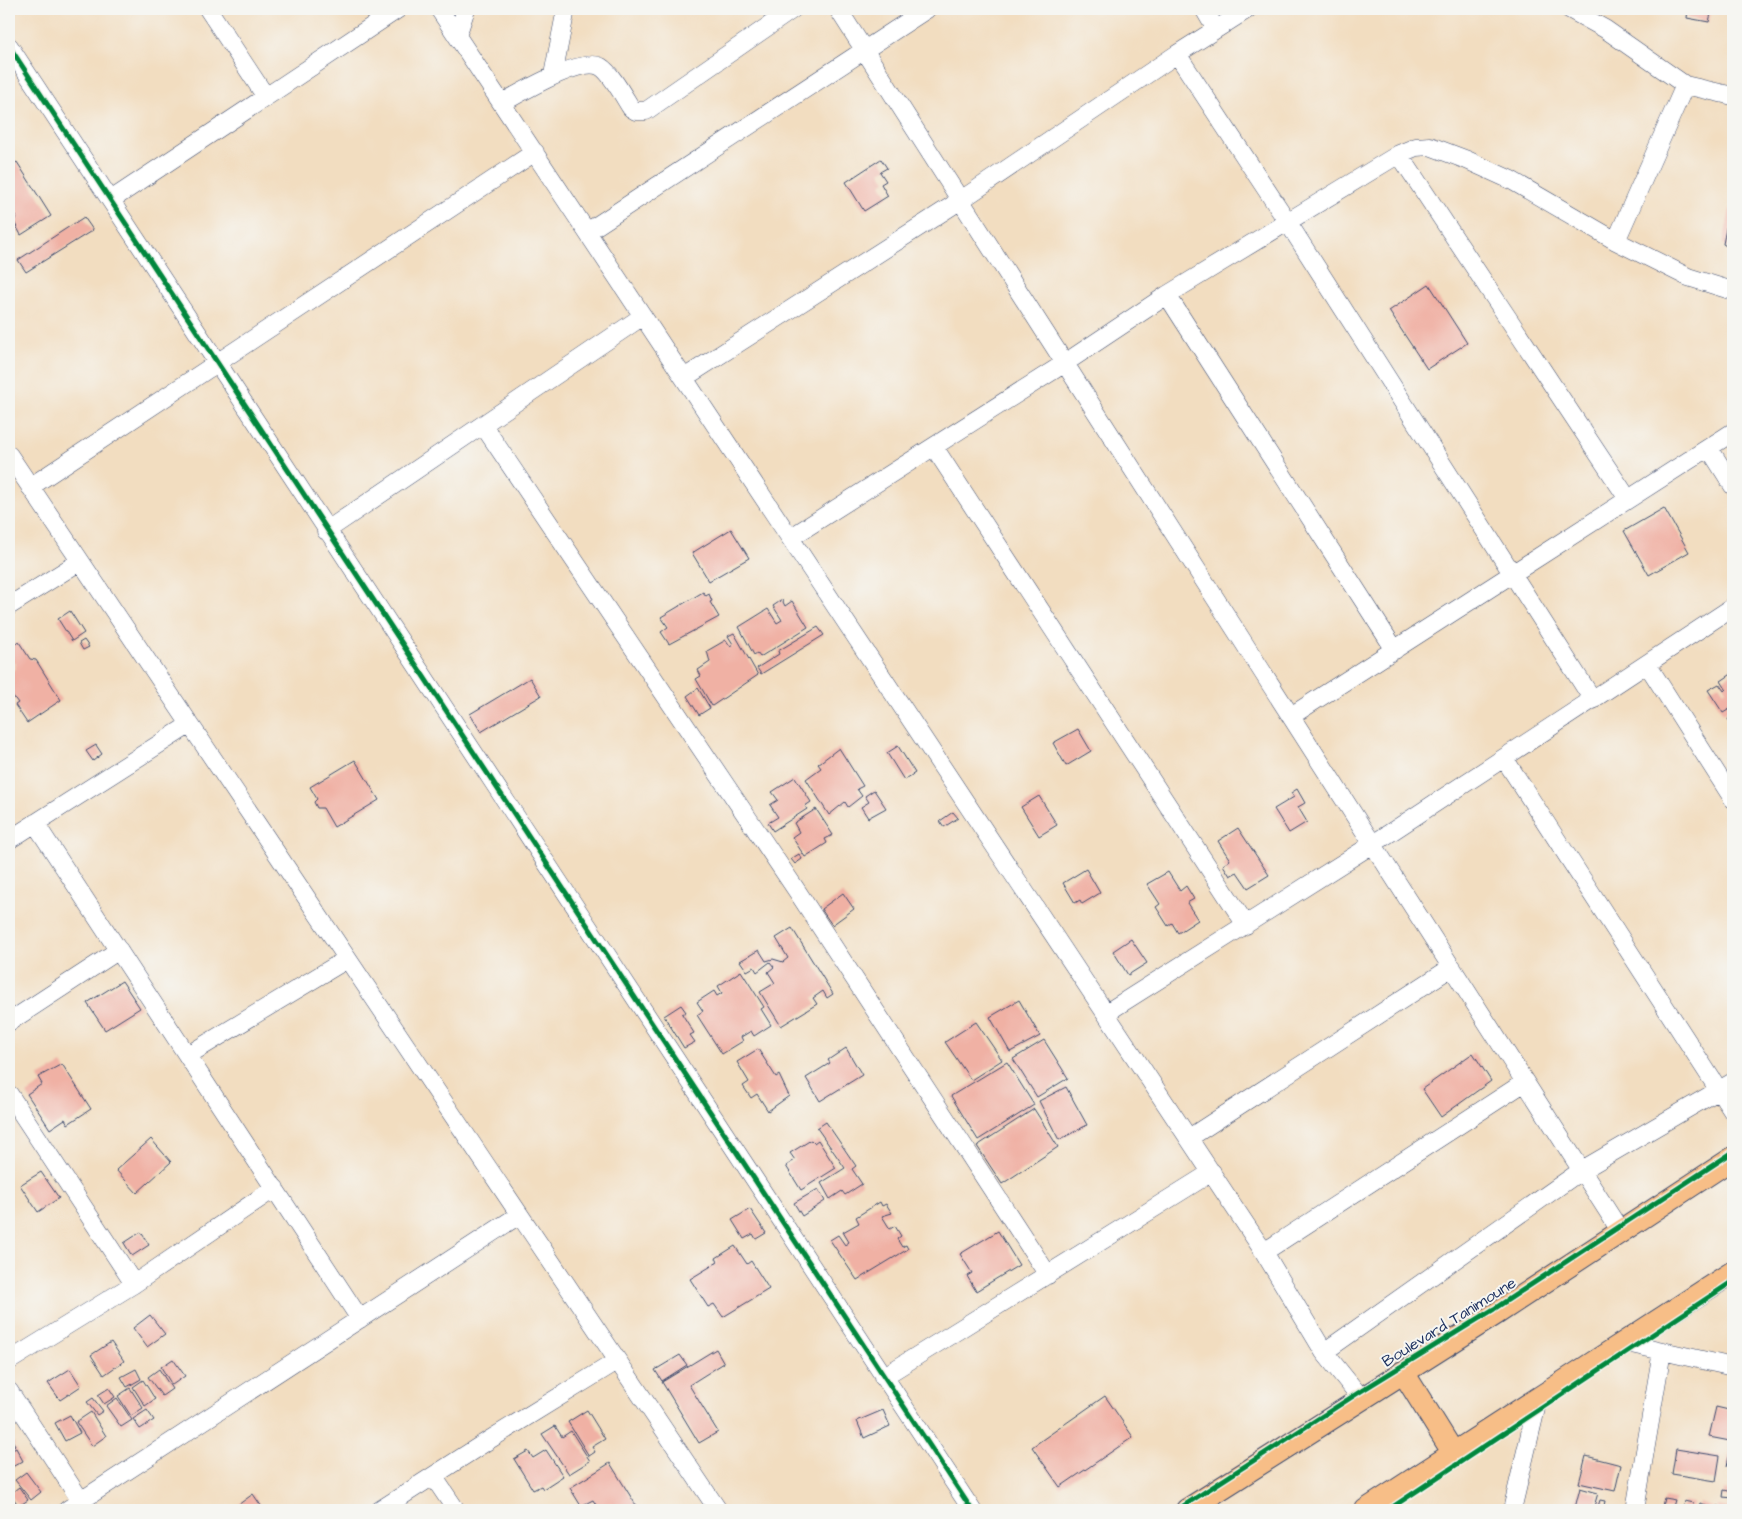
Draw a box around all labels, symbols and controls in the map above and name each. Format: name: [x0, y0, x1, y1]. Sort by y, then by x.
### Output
street label: Boulevard Tanimoune: [1378, 1272, 1521, 1372]

